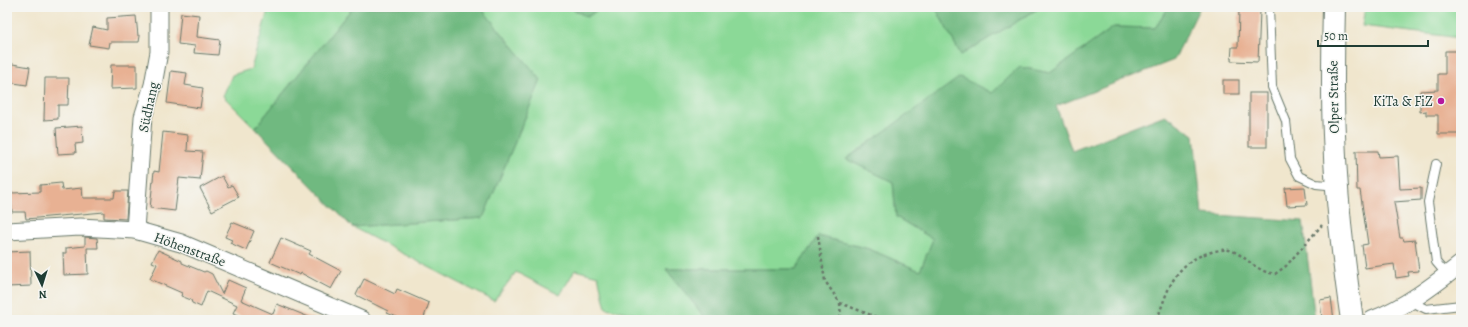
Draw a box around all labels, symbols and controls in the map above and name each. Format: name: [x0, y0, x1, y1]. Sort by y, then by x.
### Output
scale bar: [1318, 22, 1428, 48]
text: 50 m: [1324, 28, 1348, 44]
street label: Olper Straße: [1323, 60, 1344, 134]
street label: Südhang: [134, 80, 163, 134]
place label: KiTa & FiZ: [1373, 92, 1433, 111]
marker: KiTa & FiZ: [1436, 96, 1446, 106]
street label: Höhenstraße: [151, 228, 228, 271]
north arrow: [22, 265, 62, 305]
text: N: [38, 287, 47, 302]

